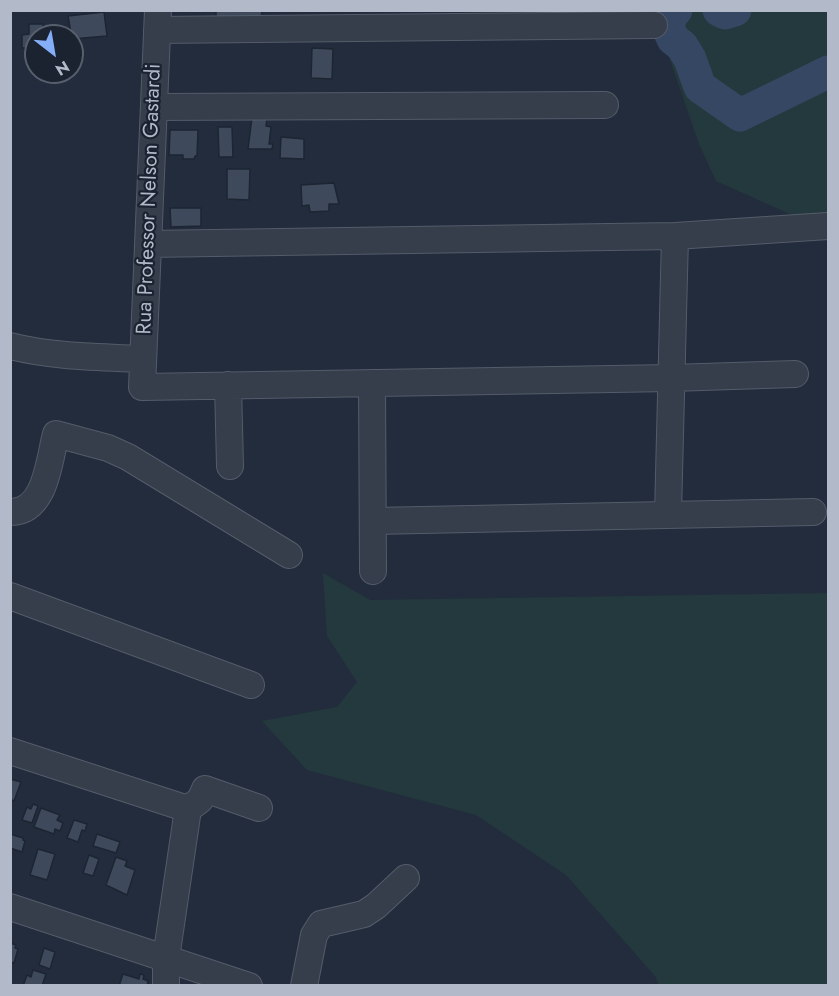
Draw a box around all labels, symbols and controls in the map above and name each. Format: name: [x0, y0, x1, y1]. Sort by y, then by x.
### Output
north arrow: [24, 24, 84, 84]
text: N: [51, 55, 74, 81]
street label: Rua Professor Nelson Gastardi: [133, 63, 167, 335]

